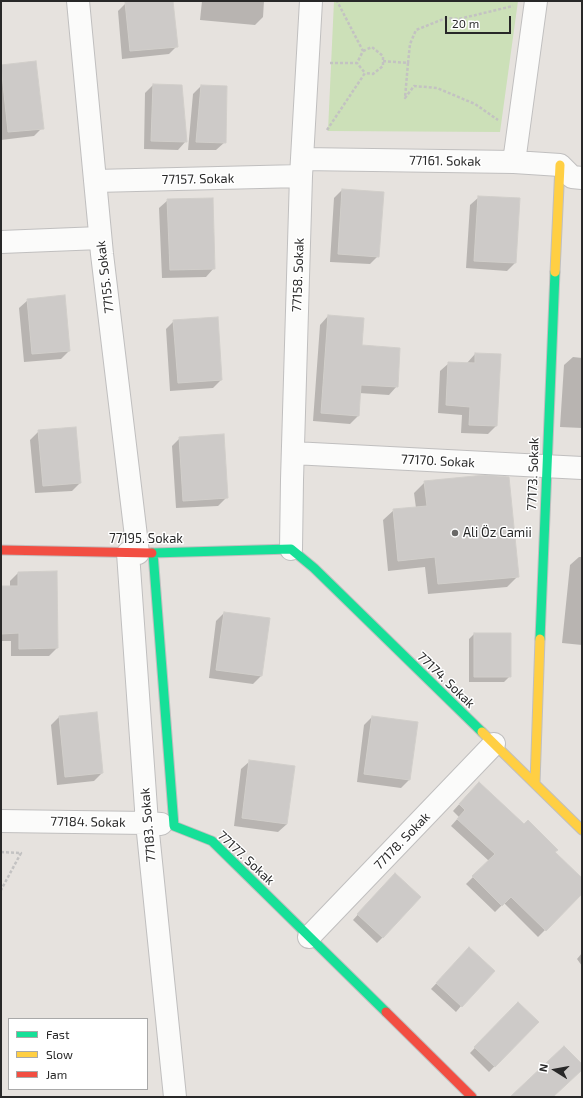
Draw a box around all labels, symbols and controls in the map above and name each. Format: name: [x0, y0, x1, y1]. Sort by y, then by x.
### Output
scale bar: [447, 8, 513, 34]
text: 20 m: [452, 16, 479, 30]
street label: 77161. Sokak: [409, 153, 481, 169]
street label: 77157. Sokak: [162, 171, 234, 187]
street label: 77158. Sokak: [289, 238, 307, 312]
street label: 77155. Sokak: [93, 240, 117, 314]
street label: 77173. Sokak: [524, 437, 542, 511]
street label: 77170. Sokak: [401, 451, 475, 471]
place label: Ali Öz Camii: [463, 525, 532, 541]
marker: Ali Öz Camii: [450, 528, 460, 538]
street label: 77195. Sokak: [109, 531, 183, 547]
street label: 77174. Sokak: [414, 649, 478, 711]
street label: 77183. Sokak: [137, 787, 159, 863]
street label: 77178. Sokak: [371, 809, 433, 873]
street label: 77184. Sokak: [50, 814, 126, 830]
street label: 77177. Sokak: [214, 828, 278, 888]
legend: [8, 1018, 148, 1090]
text: Fast: [46, 1027, 69, 1041]
text: Slow: [46, 1047, 73, 1061]
north arrow: [535, 1050, 575, 1090]
text: N: [536, 1062, 550, 1073]
text: Jam: [46, 1067, 67, 1081]

